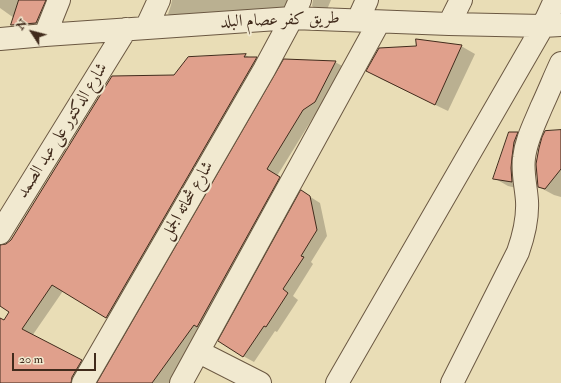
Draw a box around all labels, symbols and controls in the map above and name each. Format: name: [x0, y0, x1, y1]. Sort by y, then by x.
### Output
street label: طريق كفر عصام البلد: [220, 9, 340, 33]
north arrow: [12, 12, 52, 52]
text: N: [14, 17, 30, 32]
street label: شارع الدكتور على عبد الصمد: [13, 59, 113, 203]
street label: شارع شحاته الجمل: [157, 158, 219, 244]
scale bar: [14, 345, 98, 371]
text: 20 m: [19, 352, 43, 367]

